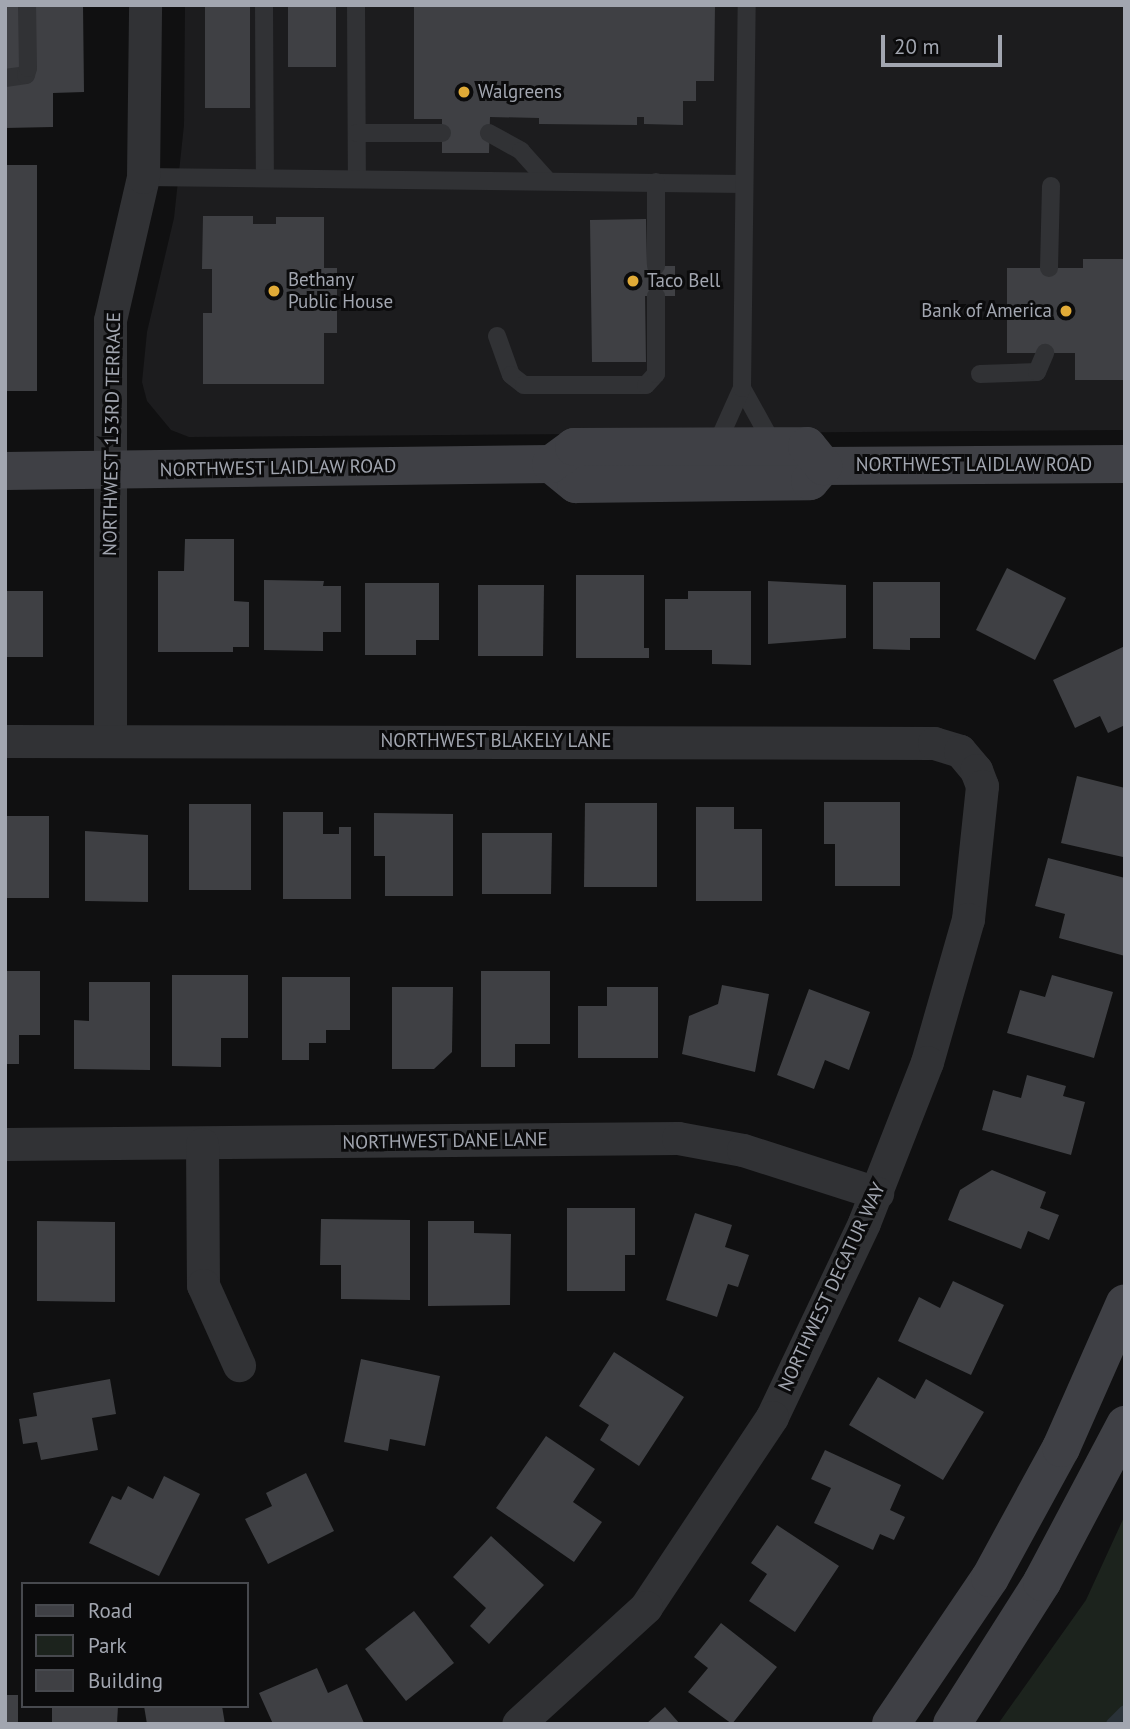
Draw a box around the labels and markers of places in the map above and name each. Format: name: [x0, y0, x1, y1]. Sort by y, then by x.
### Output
place label: Walgreens: [478, 81, 562, 103]
marker: Walgreens: [456, 84, 472, 100]
place label: Bethany Public House: [288, 269, 394, 313]
place label: Taco Bell: [647, 270, 720, 292]
marker: Taco Bell: [625, 273, 641, 289]
marker: Bethany Public House: [266, 283, 282, 299]
place label: Bank of America: [920, 300, 1052, 322]
marker: Bank of America: [1058, 303, 1074, 319]

